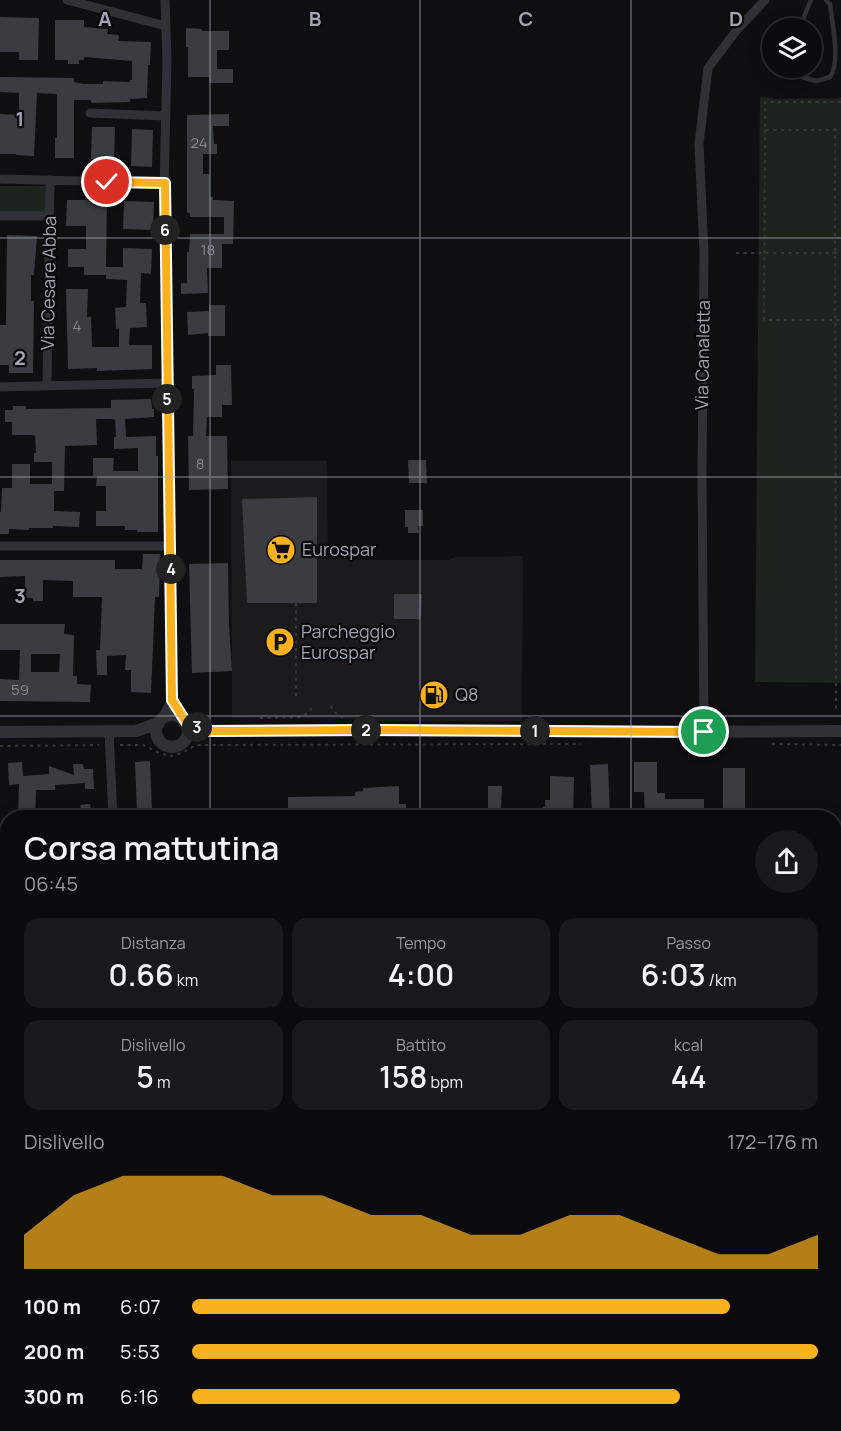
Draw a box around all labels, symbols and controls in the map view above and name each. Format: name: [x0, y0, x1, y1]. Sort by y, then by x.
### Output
text: A: [98, 5, 112, 32]
text: B: [309, 5, 322, 32]
text: C: [519, 5, 533, 32]
text: D: [729, 5, 743, 32]
map controls: [762, 18, 822, 78]
button: layers: [762, 18, 822, 78]
text: 1: [16, 105, 24, 132]
house number: 24: [190, 132, 208, 153]
pin: [81, 156, 132, 207]
icon: check: [90, 165, 123, 198]
pin: 6: [150, 215, 180, 245]
street label: Via Cesare Abba: [35, 216, 61, 350]
text: 6: [160, 219, 170, 241]
house number: 18: [201, 239, 215, 260]
street label: Via Canaletta: [689, 300, 715, 410]
house number: 4: [73, 315, 82, 336]
text: 2: [14, 344, 26, 371]
pin: 5: [152, 384, 182, 414]
text: 5: [162, 388, 172, 410]
house number: 8: [196, 453, 204, 474]
supermarket icon: Eurospar: [265, 534, 297, 566]
place label: Eurospar: [302, 537, 377, 561]
pin: 4: [156, 554, 186, 584]
text: 4: [166, 558, 176, 580]
text: 3: [14, 582, 26, 609]
place label: Parcheggio Eurospar: [301, 619, 395, 664]
parking icon: Parcheggio Eurospar: [264, 626, 296, 658]
house number: 59: [11, 679, 29, 700]
fuel station icon: Q8: [418, 679, 450, 711]
place label: Q8: [455, 682, 478, 706]
pin: [678, 706, 729, 757]
pin: 3: [182, 712, 212, 742]
pin: 2: [351, 715, 381, 745]
icon: arrive: [687, 715, 720, 748]
text: 3: [192, 716, 202, 738]
pin: 1: [520, 716, 550, 746]
text: 2: [361, 719, 371, 741]
text: 1: [531, 720, 539, 742]
text: Corsa mattutina: [24, 825, 279, 870]
button: share: [755, 830, 818, 893]
text: 06:45: [24, 870, 78, 897]
text: Distanza: [121, 932, 186, 954]
text: Tempo: [396, 932, 446, 954]
text: Passo: [666, 932, 711, 954]
text: 0.66: [108, 954, 174, 995]
text: 4:00: [388, 954, 454, 995]
text: 6:03: [641, 954, 706, 995]
text: km: [174, 969, 198, 991]
text: /km: [706, 969, 737, 991]
text: Dislivello: [121, 1034, 186, 1056]
text: Battito: [396, 1034, 446, 1056]
text: kcal: [674, 1034, 703, 1056]
text: 5: [136, 1056, 154, 1097]
text: 158: [379, 1056, 427, 1097]
text: 44: [671, 1056, 707, 1097]
text: m: [154, 1071, 170, 1093]
text: bpm: [427, 1071, 463, 1093]
text: Dislivello: [24, 1128, 105, 1155]
text: 172–176 m: [727, 1128, 818, 1155]
text: 100 m: [24, 1293, 81, 1320]
text: 6:07: [120, 1293, 161, 1320]
text: 200 m: [24, 1338, 84, 1365]
text: 5:53: [120, 1338, 160, 1365]
text: 300 m: [24, 1383, 84, 1410]
text: 6:16: [120, 1383, 159, 1410]

